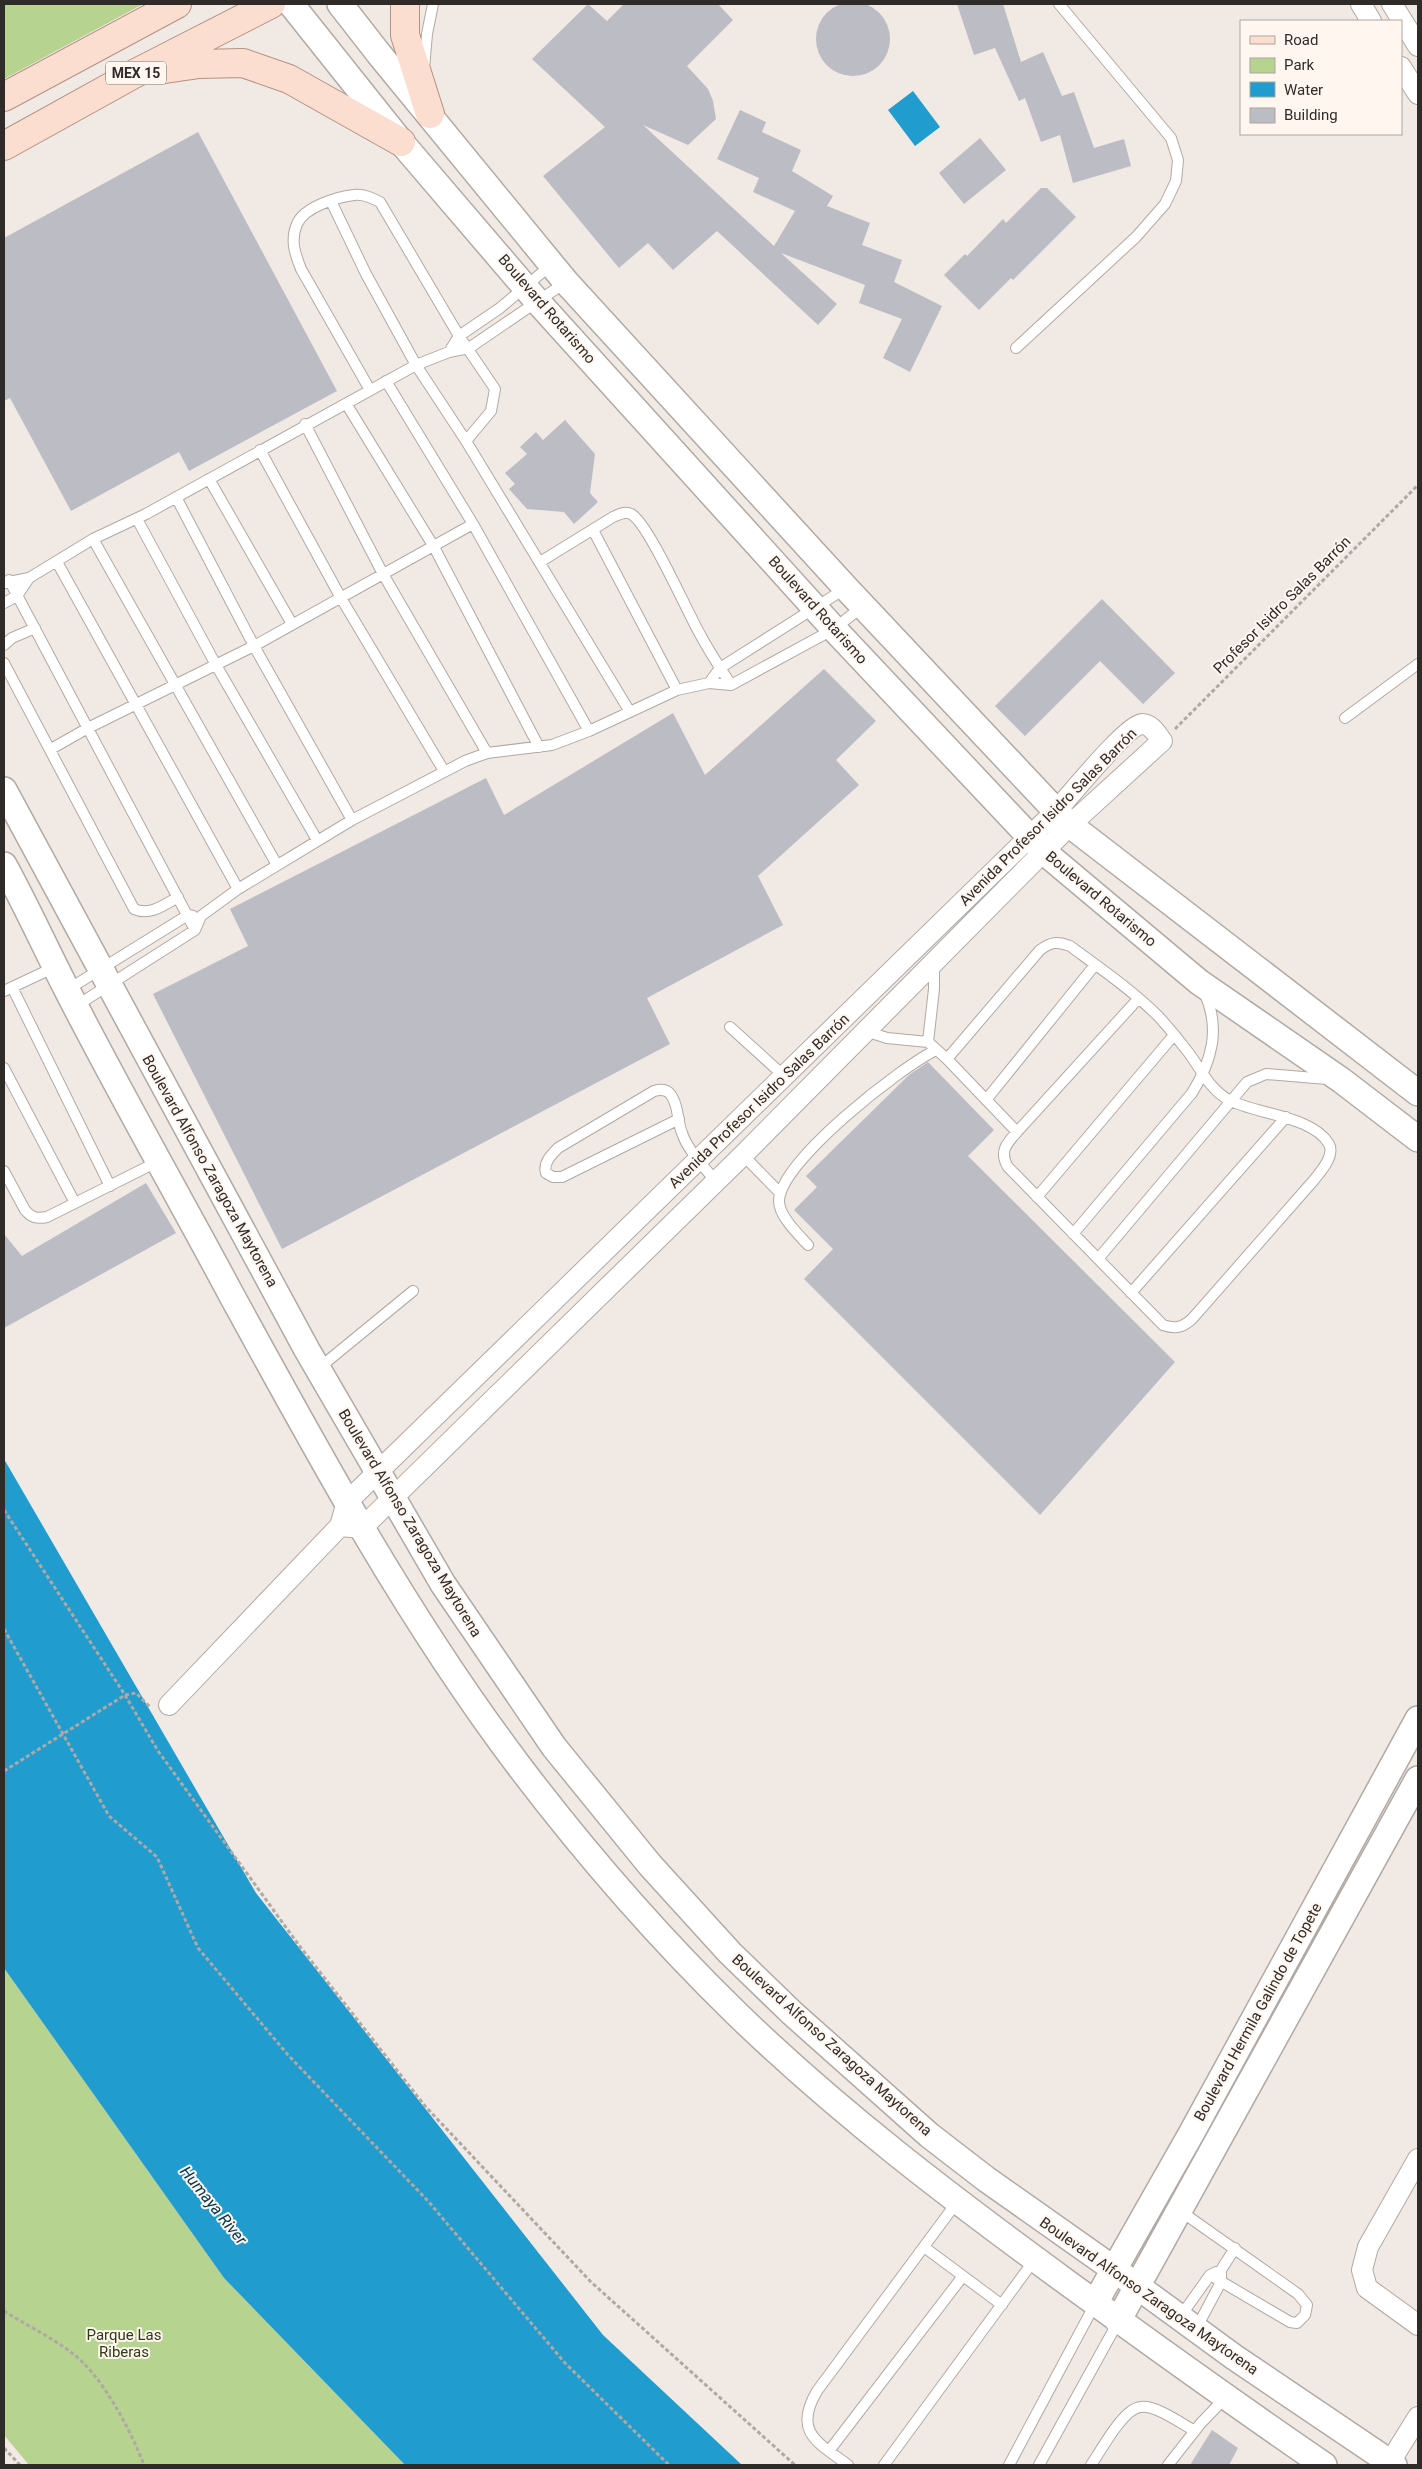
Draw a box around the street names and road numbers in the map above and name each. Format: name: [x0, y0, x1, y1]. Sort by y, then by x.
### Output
road number: MEX 15: [106, 62, 166, 84]
street label: Boulevard Rotarismo: [495, 251, 599, 367]
street label: Profesor Isidro Salas Barrón: [1210, 533, 1354, 677]
street label: Boulevard Rotarismo: [765, 552, 871, 668]
street label: Avenida Profesor Isidro Salas Barrón: [955, 724, 1141, 910]
street label: Boulevard Rotarismo: [1042, 847, 1160, 951]
street label: Avenida Profesor Isidro Salas Barrón: [665, 1010, 853, 1192]
street label: Boulevard Alfonso Zaragoza Maytorena: [138, 1052, 282, 1290]
street label: Boulevard Alfonso Zaragoza Maytorena: [335, 1406, 485, 1640]
street label: Boulevard Hermila Galindo de Topete: [1190, 1900, 1326, 2124]
street label: Boulevard Alfonso Zaragoza Maytorena: [728, 1950, 936, 2140]
street label: Boulevard Alfonso Zaragoza Maytorena: [1036, 2213, 1262, 2379]

